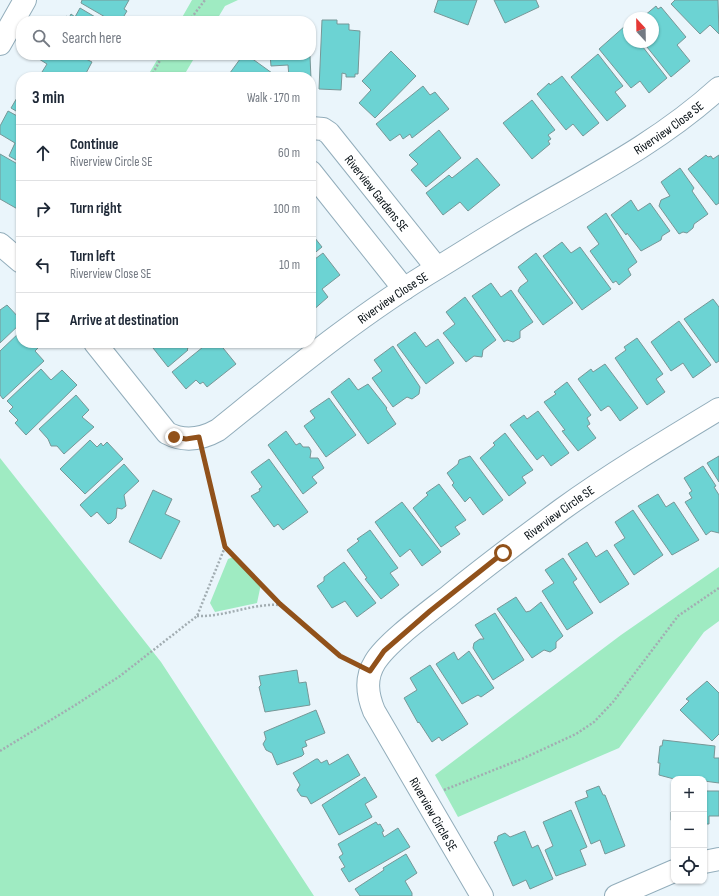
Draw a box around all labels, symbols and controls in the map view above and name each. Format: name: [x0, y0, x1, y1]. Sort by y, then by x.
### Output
north arrow: [623, 12, 659, 48]
search box: [16, 16, 316, 60]
icon: search: [30, 27, 52, 49]
text: Search here: [62, 29, 122, 48]
text: 3 min: [32, 88, 65, 108]
text: Walk · 170 m: [247, 90, 300, 106]
street label: Riverview Close SE: [631, 98, 707, 158]
text: Continue: [70, 135, 119, 154]
icon: ahead: [32, 142, 54, 164]
text: 60 m: [278, 145, 300, 161]
street label: Riverview Gardens SE: [341, 152, 412, 235]
text: Riverview Circle SE: [70, 154, 153, 170]
icon: right: [32, 198, 54, 220]
text: Turn right: [70, 199, 122, 218]
text: 100 m: [273, 201, 300, 217]
text: Turn left: [70, 247, 115, 266]
icon: left: [32, 254, 54, 276]
text: 10 m: [279, 257, 300, 273]
text: Riverview Close SE: [70, 266, 151, 282]
street label: Riverview Close SE: [355, 269, 431, 327]
icon: arrive: [32, 310, 54, 332]
text: Arrive at destination: [70, 311, 179, 330]
route end: [165, 428, 183, 446]
street label: Riverview Circle SE: [521, 482, 597, 544]
route start: [494, 544, 512, 562]
street label: Riverview Circle SE: [406, 775, 461, 854]
map controls: [671, 776, 707, 884]
button: +: [671, 776, 707, 812]
button: −: [671, 812, 707, 848]
button: locate: [671, 848, 707, 884]

